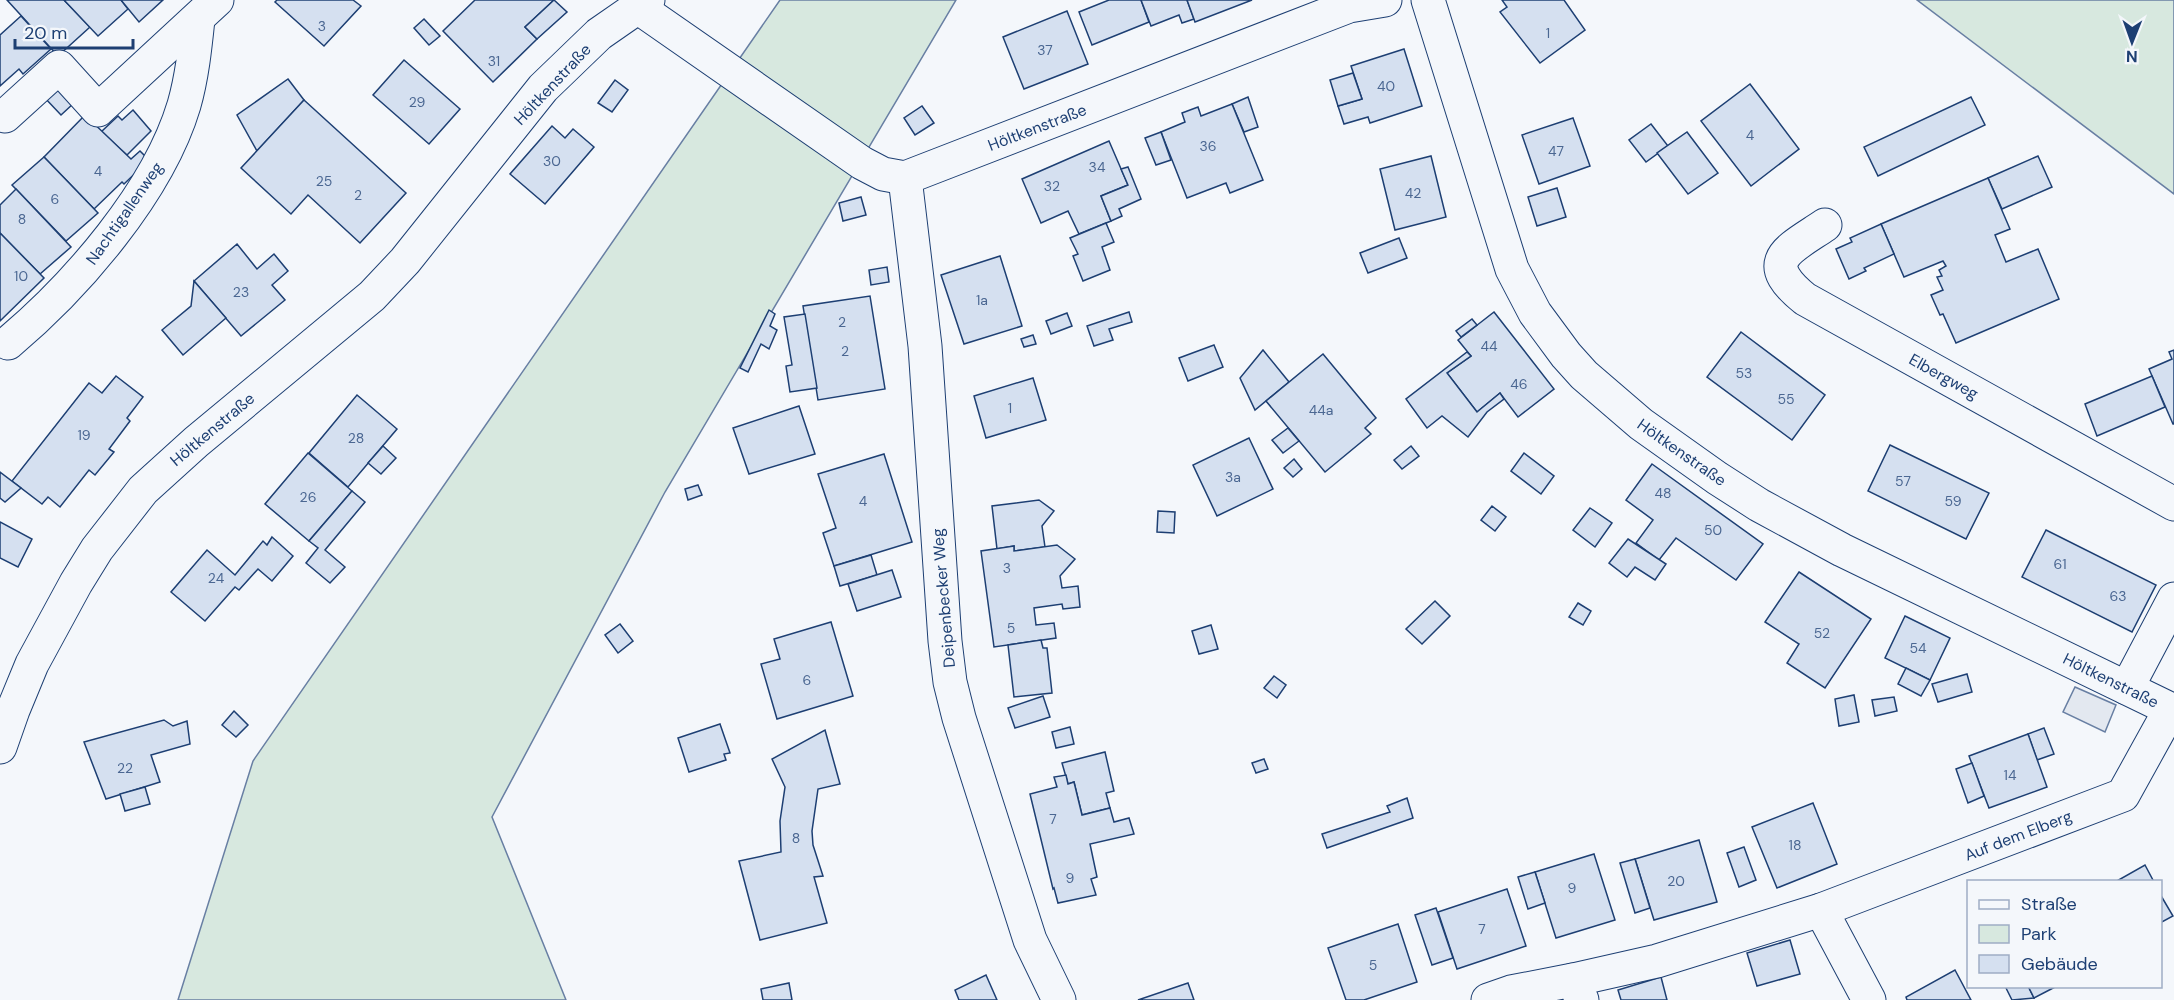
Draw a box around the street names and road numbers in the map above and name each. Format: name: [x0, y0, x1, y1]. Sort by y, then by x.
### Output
street label: Höltkenstraße: [509, 39, 596, 130]
street label: Höltkenstraße: [985, 99, 1089, 156]
street label: Nachtigallenweg: [81, 158, 168, 269]
street label: Elbergweg: [1905, 349, 1982, 404]
street label: Höltkenstraße: [166, 388, 259, 471]
street label: Höltkenstraße: [1633, 414, 1730, 491]
street label: Deipenbecker Weg: [927, 527, 960, 669]
street label: Höltkenstraße: [2059, 648, 2162, 713]
street label: Auf dem Elberg: [1962, 805, 2075, 866]

